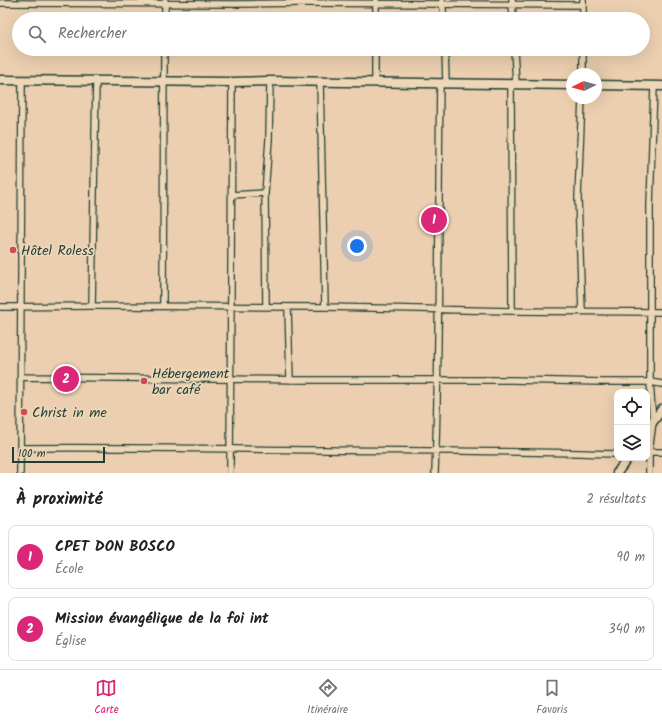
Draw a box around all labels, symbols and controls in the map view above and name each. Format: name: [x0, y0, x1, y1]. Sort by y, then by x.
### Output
search box: [12, 12, 650, 56]
text: Rechercher: [58, 22, 126, 46]
icon: search: [26, 23, 48, 45]
north arrow: [566, 68, 602, 104]
pin: 1: [421, 205, 447, 235]
your location: [347, 236, 367, 256]
place label: Hôtel Roless: [21, 240, 94, 262]
marker: Hôtel Roless: [8, 245, 18, 255]
place label: Hébergement bar café: [152, 363, 230, 401]
pin: 2: [53, 364, 79, 394]
marker: Hébergement bar café: [139, 376, 149, 386]
map controls: [614, 389, 650, 461]
button: locate: [614, 389, 650, 425]
place label: Christ in me: [32, 402, 107, 424]
marker: Christ in me: [19, 407, 29, 417]
button: layers: [614, 425, 650, 461]
scale bar: [12, 445, 105, 464]
text: 100 m: [18, 445, 46, 463]
text: À proximité: [16, 486, 103, 513]
text: 2 résultats: [587, 489, 646, 510]
text: CPET DON BOSCO: [55, 535, 175, 559]
text: 1: [28, 547, 32, 568]
text: 90 m: [617, 547, 645, 568]
text: École: [55, 559, 83, 580]
text: Mission évangélique de la foi int: [55, 607, 269, 631]
text: 2: [26, 619, 34, 640]
text: 340 m: [608, 619, 645, 640]
text: Église: [55, 631, 86, 652]
tab: Carte: [94, 677, 119, 719]
tab: Itinéraire: [307, 677, 348, 719]
tab: Favoris: [536, 677, 568, 719]

